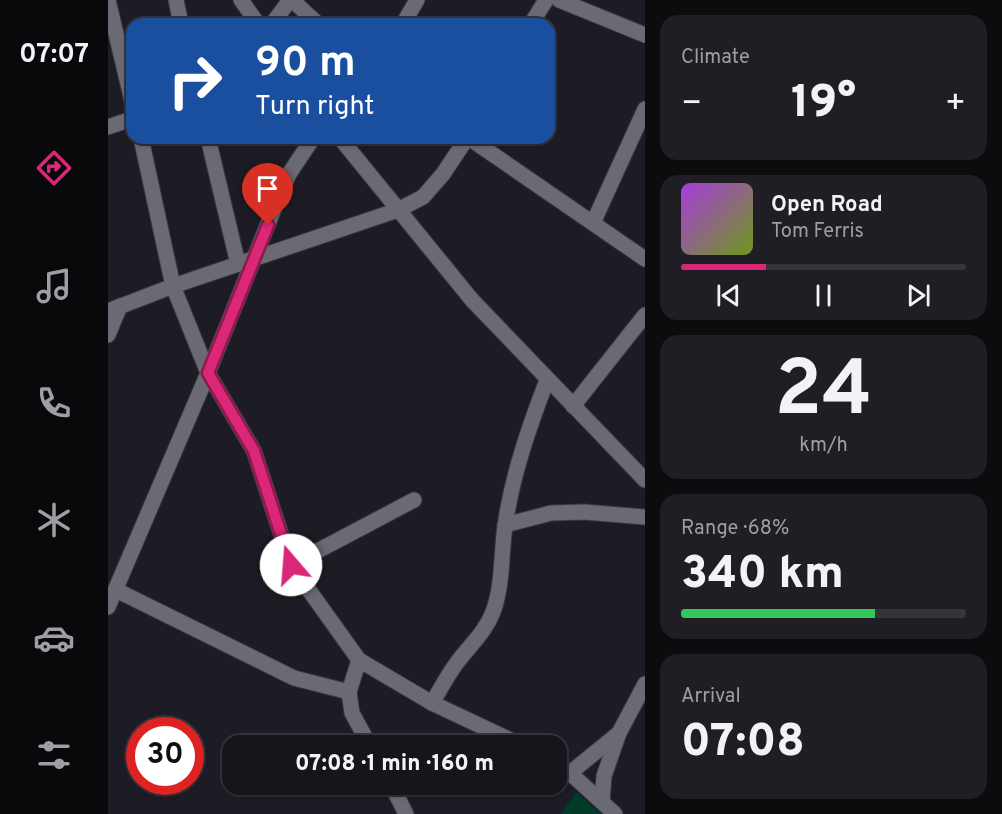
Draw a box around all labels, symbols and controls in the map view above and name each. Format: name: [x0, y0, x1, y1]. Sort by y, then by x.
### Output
text: 07:07: [19, 38, 89, 72]
text: 90 m: [255, 38, 356, 91]
icon: right: [156, 42, 234, 120]
text: Climate: [681, 45, 750, 71]
text: 19°: [791, 76, 856, 133]
text: −: [681, 84, 702, 126]
text: +: [945, 84, 966, 126]
text: Turn right: [255, 90, 374, 124]
icon: directions: [33, 147, 75, 189]
pin: [242, 163, 293, 225]
icon: arrive: [251, 172, 284, 205]
text: Open Road: [771, 192, 883, 219]
text: Tom Ferris: [771, 219, 864, 245]
icon: music: [33, 265, 75, 307]
icon: previous: [712, 279, 745, 312]
icon: pause: [807, 279, 840, 312]
icon: next: [902, 279, 935, 312]
text: 24: [775, 344, 872, 443]
icon: phone: [33, 382, 75, 424]
text: km/h: [799, 433, 848, 459]
icon: climate: [33, 499, 75, 541]
text: Range · 68%: [681, 516, 789, 542]
position arrow: [259, 533, 323, 597]
text: 340 km: [681, 547, 844, 604]
icon: car: [33, 617, 75, 659]
text: Arrival: [681, 684, 741, 710]
text: 07:08: [681, 715, 805, 772]
speed limit sign: 30: [126, 717, 204, 795]
icon: filters: [33, 734, 75, 776]
text: 07:08 · 1 min · 160 m: [295, 751, 494, 778]

